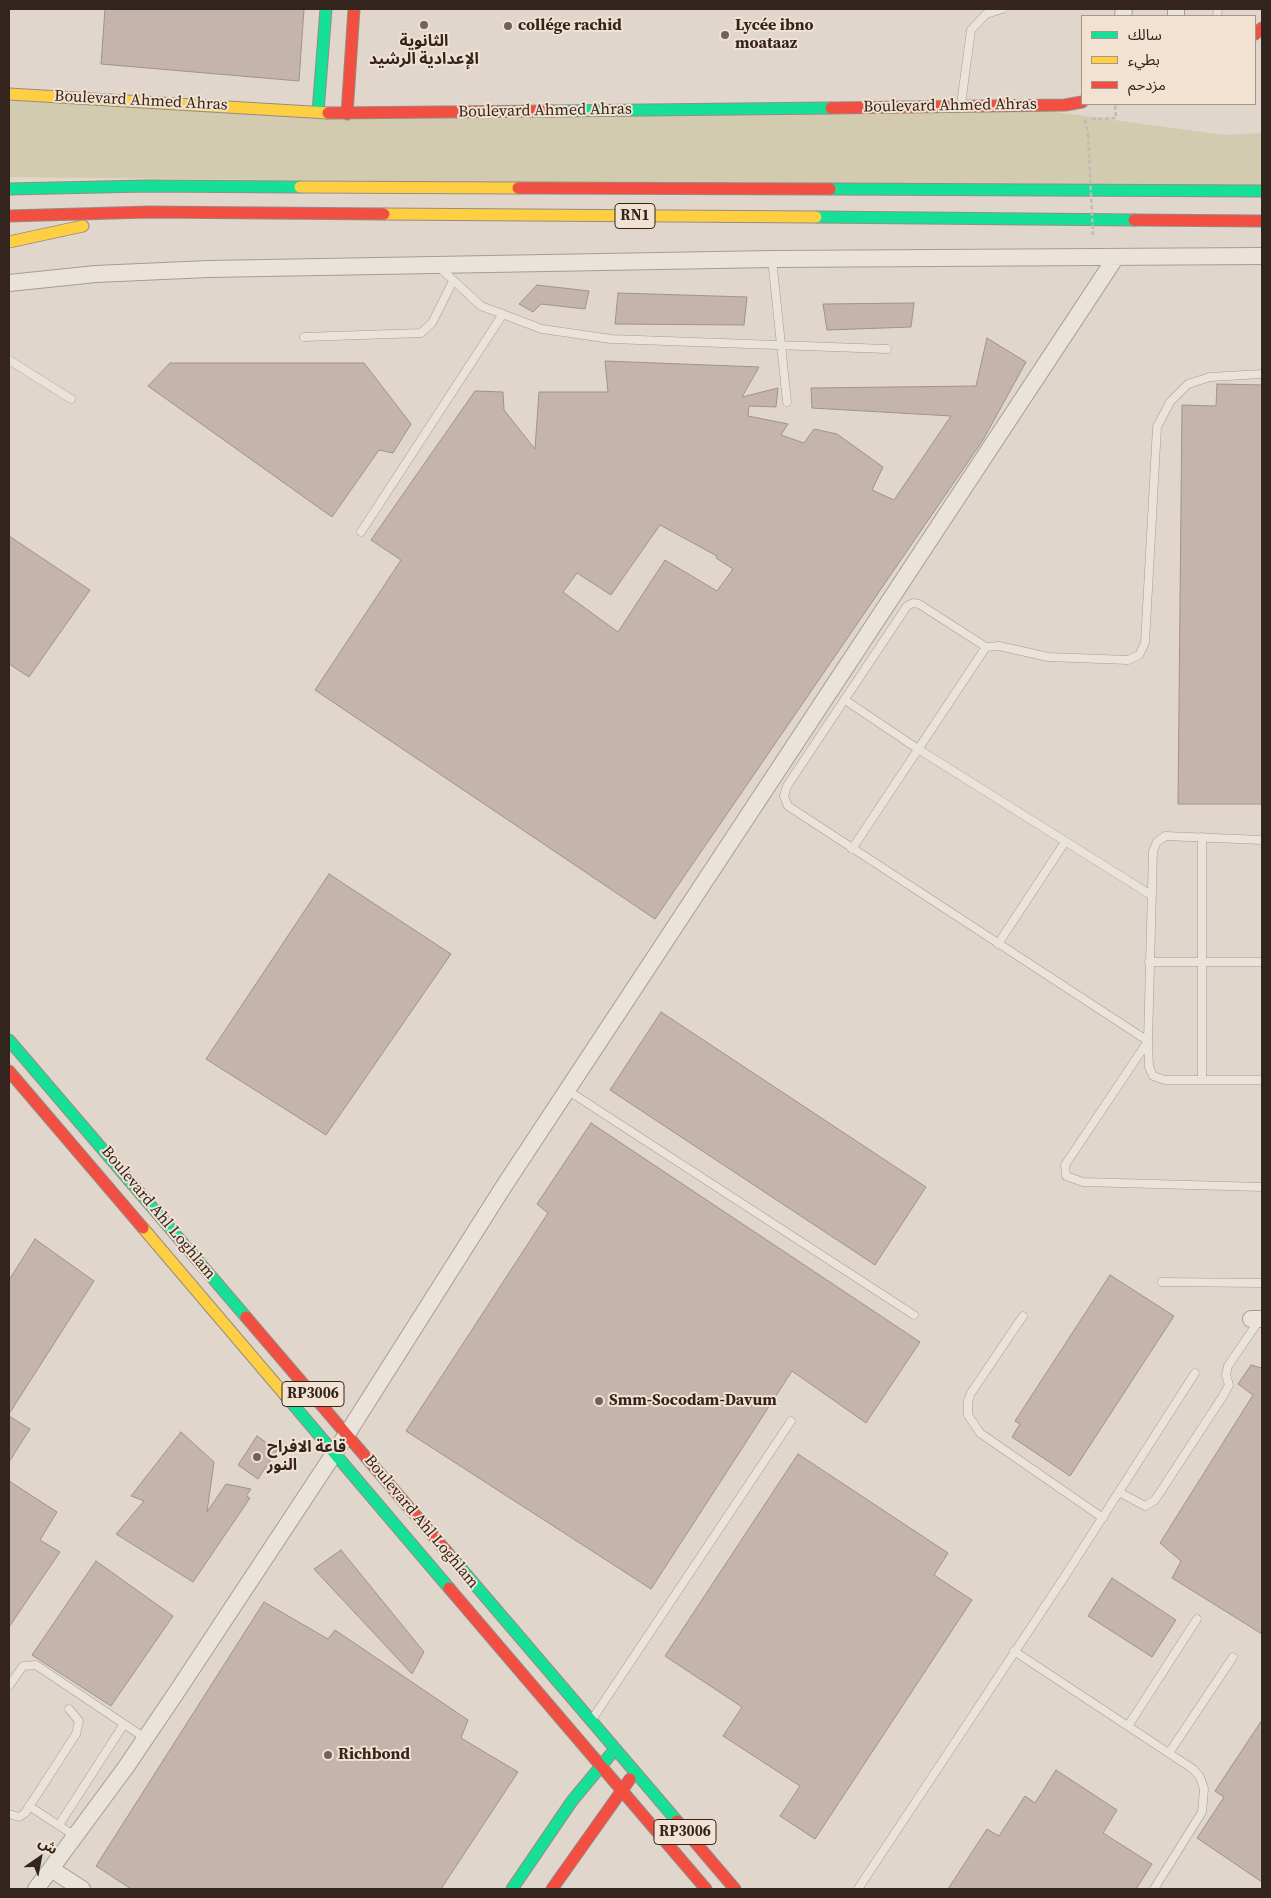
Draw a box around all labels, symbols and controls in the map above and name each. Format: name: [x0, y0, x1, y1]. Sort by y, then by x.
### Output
legend: [1081, 15, 1256, 105]
place label: collége rachid: [518, 16, 622, 36]
place label: Lycée ibno moataaz: [735, 16, 814, 54]
marker: الثانوية الإعدادية الرشيد: [418, 19, 430, 31]
marker: collége rachid: [502, 20, 514, 32]
text: سالك: [1128, 24, 1162, 45]
marker: Lycée ibno moataaz: [719, 29, 731, 41]
place label: الثانوية الإعدادية الرشيد: [369, 32, 479, 70]
text: بطيء: [1128, 49, 1160, 70]
text: مزدحم: [1128, 74, 1166, 95]
street label: Boulevard Ahmed Ahras: [54, 87, 228, 115]
street label: Boulevard Ahmed Ahras: [863, 95, 1037, 117]
street label: Boulevard Ahmed Ahras: [458, 100, 632, 122]
road number: RN1: [615, 204, 655, 228]
street label: Boulevard Ahl Loghlam: [97, 1142, 219, 1284]
road number: RP3006: [282, 1382, 344, 1406]
place label: Smm-Socodam-Davum: [609, 1391, 777, 1411]
marker: Smm-Socodam-Davum: [593, 1395, 605, 1407]
place label: قاعة الافراح النور: [267, 1438, 346, 1476]
marker: قاعة الافراح النور: [251, 1451, 263, 1463]
street label: Boulevard Ahl Loghlam: [360, 1451, 482, 1593]
place label: Richbond: [338, 1745, 410, 1765]
marker: Richbond: [322, 1749, 334, 1761]
road number: RP3006: [654, 1820, 716, 1844]
text: ش: [35, 1832, 62, 1859]
north arrow: [15, 1833, 65, 1883]

